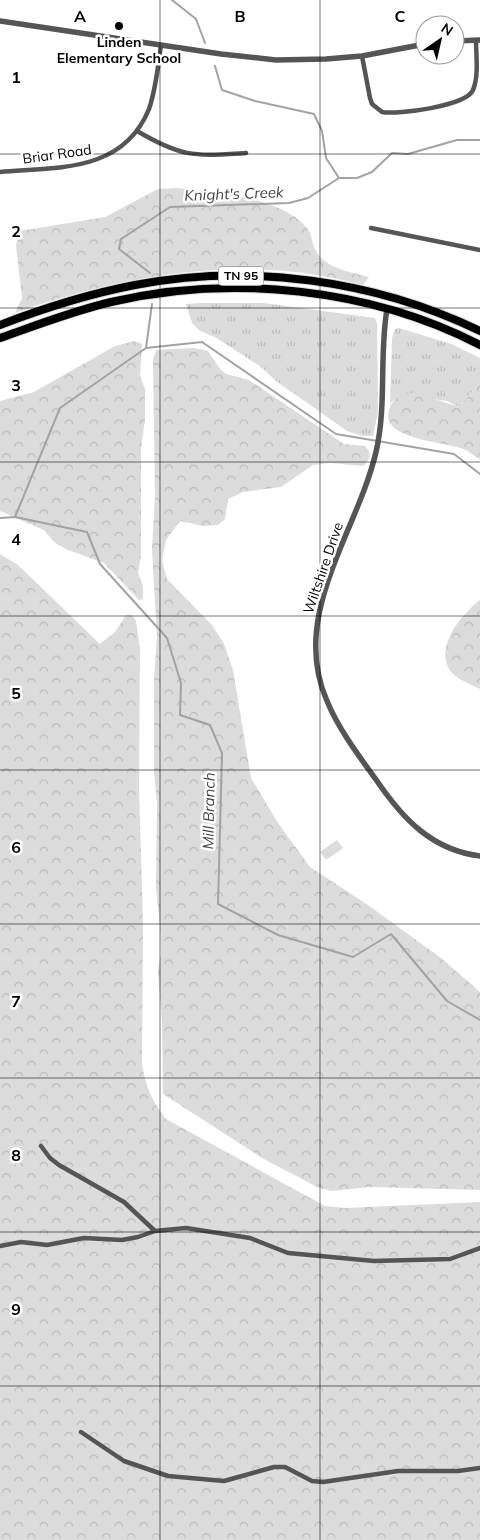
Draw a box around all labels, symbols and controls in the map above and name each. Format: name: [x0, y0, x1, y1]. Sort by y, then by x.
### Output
text: A: [74, 6, 86, 26]
text: B: [234, 6, 246, 26]
text: C: [395, 6, 406, 26]
north arrow: [415, 15, 465, 65]
text: N: [438, 19, 457, 40]
marker: Linden Elementary School: [113, 20, 125, 32]
place label: Linden Elementary School: [57, 33, 181, 67]
text: 1: [11, 67, 21, 87]
street label: Briar Road: [21, 140, 93, 168]
water label: Knight's Creek: [184, 182, 285, 205]
text: 2: [11, 221, 21, 241]
road number: TN 95: [218, 266, 264, 286]
text: 3: [11, 375, 21, 395]
street label: Wiltshire Drive: [299, 520, 347, 616]
text: 4: [11, 529, 21, 549]
text: 5: [11, 683, 21, 703]
water label: Mill Branch: [198, 772, 219, 850]
text: 6: [11, 837, 21, 857]
text: 7: [11, 991, 21, 1011]
text: 8: [11, 1145, 21, 1165]
text: 9: [11, 1299, 21, 1319]

